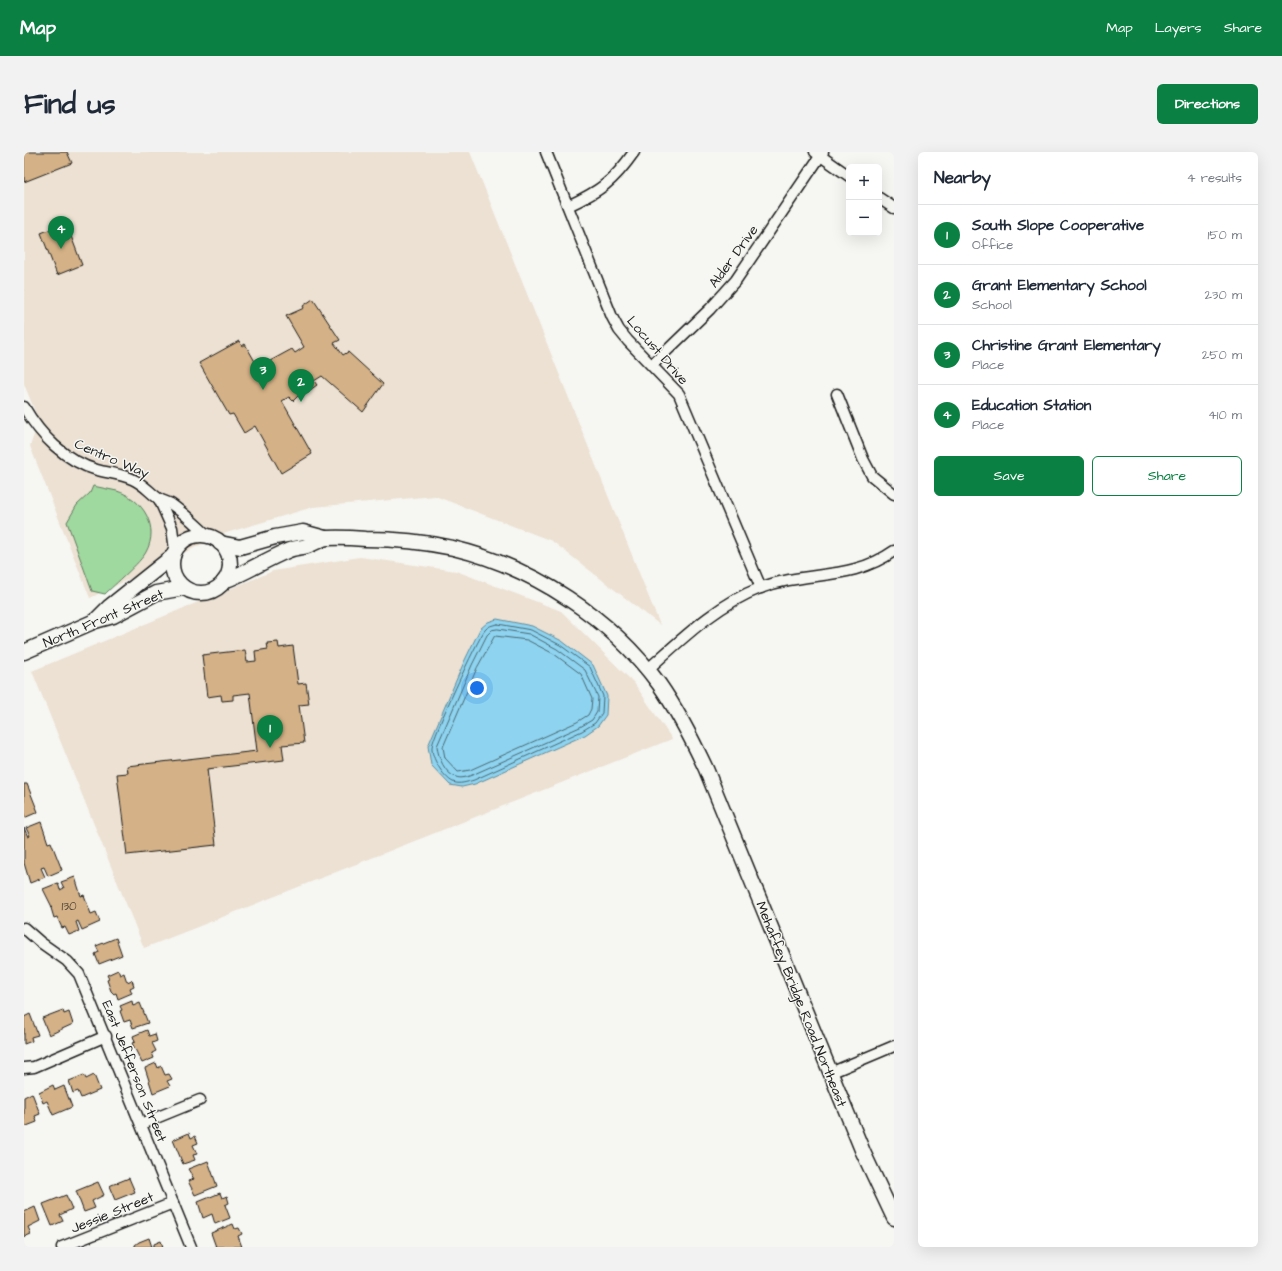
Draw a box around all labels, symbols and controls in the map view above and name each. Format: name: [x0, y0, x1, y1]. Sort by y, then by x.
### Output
text: Map: [20, 15, 56, 42]
text: Map: [1106, 18, 1133, 38]
text: Layers: [1155, 18, 1202, 38]
text: Share: [1224, 18, 1262, 38]
button: Directions: [1157, 84, 1258, 124]
text: Find us: [24, 85, 115, 124]
map controls: [846, 164, 882, 236]
button: +: [846, 164, 882, 200]
text: Nearby: [934, 166, 991, 190]
text: 4 results: [1187, 169, 1242, 187]
button: −: [846, 200, 882, 236]
text: South Slope Cooperative: [972, 215, 1144, 236]
pin: 4: [48, 216, 74, 249]
street label: Alder Drive: [704, 221, 764, 292]
text: 1: [946, 226, 948, 244]
text: 150 m: [1208, 226, 1242, 244]
text: Office: [972, 236, 1013, 254]
text: Grant Elementary School: [972, 275, 1147, 296]
text: 2: [943, 286, 951, 304]
text: 230 m: [1204, 286, 1242, 304]
text: School: [972, 296, 1012, 314]
street label: Locust Drive: [622, 312, 693, 390]
text: Christine Grant Elementary: [972, 335, 1161, 356]
text: 3: [944, 346, 950, 364]
text: 250 m: [1202, 346, 1242, 364]
text: Place: [972, 356, 1004, 374]
pin: 3: [250, 357, 276, 390]
pin: 2: [288, 369, 314, 402]
text: Education Station: [972, 395, 1091, 416]
text: 4: [943, 406, 951, 424]
text: 410 m: [1208, 406, 1242, 424]
text: Place: [972, 416, 1004, 434]
street label: Centro Way: [71, 434, 152, 484]
button: Save: [934, 456, 1084, 496]
button: Share: [1092, 456, 1242, 496]
street label: North Front Street: [40, 584, 167, 653]
your location: [467, 678, 487, 698]
pin: 1: [257, 715, 283, 748]
house number: 130: [61, 898, 77, 915]
street label: Mehaffey Bridge Road Northeast: [751, 899, 852, 1111]
street label: East Jefferson Street: [96, 997, 172, 1146]
street label: Jessie Street: [68, 1187, 157, 1239]

